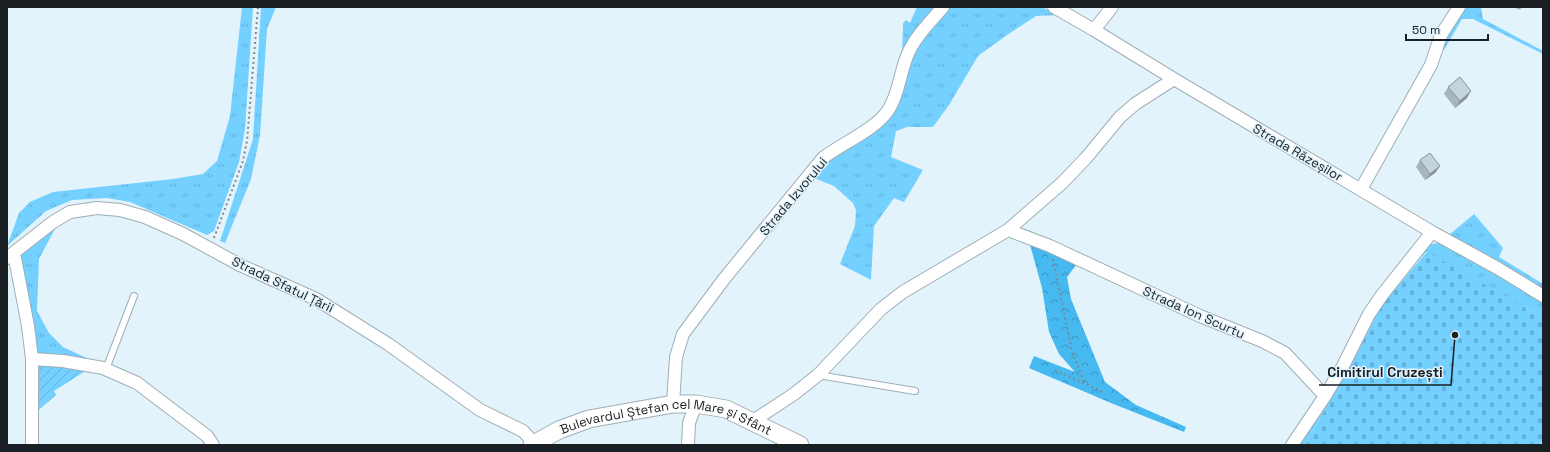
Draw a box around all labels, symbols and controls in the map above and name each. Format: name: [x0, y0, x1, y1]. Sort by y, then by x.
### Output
scale bar: [1406, 16, 1488, 42]
text: 50 m: [1412, 22, 1440, 38]
street label: Strada Răzeșilor: [1250, 120, 1346, 185]
street label: Strada Izvorului: [756, 154, 831, 239]
street label: Strada Sfatul Țării: [229, 252, 336, 316]
street label: Strada Ion Scurtu: [1140, 282, 1248, 343]
callout: Cimitirul Cruzești: [1319, 359, 1451, 385]
text: Cimitirul Cruzești: [1327, 363, 1443, 382]
text: Bulevardul Ștefan cel Mare și Sfânt: [558, 396, 775, 439]
street label: Bulevardul Ștefan cel Mare și Sfânt: [556, 425, 776, 441]

